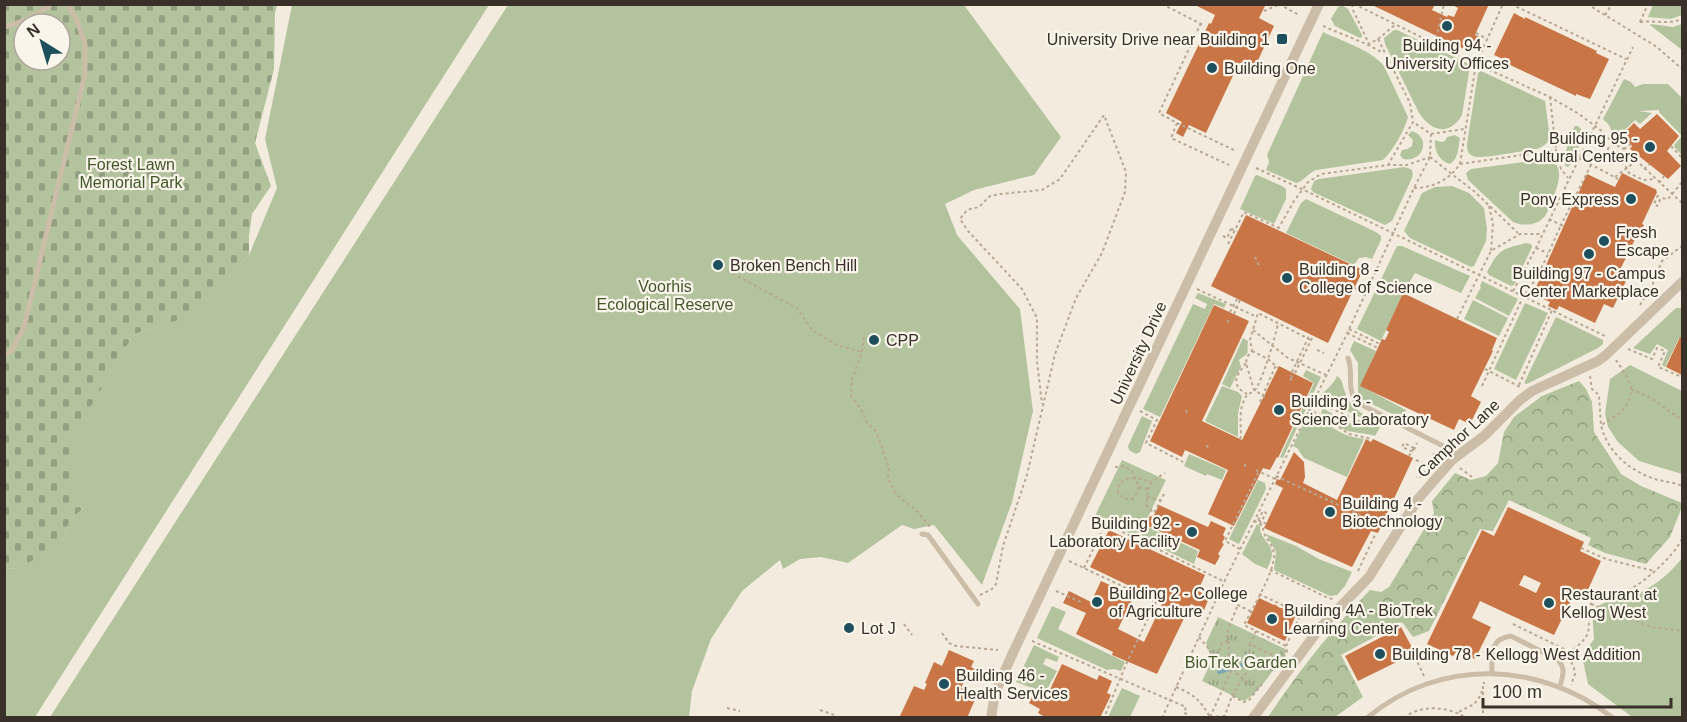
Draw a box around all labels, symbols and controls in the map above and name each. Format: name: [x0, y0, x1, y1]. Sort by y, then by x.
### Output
north arrow: [12, 12, 72, 72]
marker: Building 94 - University Offices: [1440, 19, 1454, 33]
text: N: [24, 20, 43, 41]
place label: University Drive near Building 1: [1047, 31, 1270, 48]
marker: University Drive near Building 1: [1275, 32, 1289, 46]
place label: Building 94 - University Offices: [1385, 37, 1509, 72]
place label: Building One: [1224, 60, 1316, 77]
marker: Building One: [1205, 61, 1219, 75]
place label: Building 95 - Cultural Centers: [1522, 130, 1638, 165]
marker: Building 95 - Cultural Centers: [1643, 140, 1657, 154]
park label: Forest Lawn Memorial Park: [79, 156, 184, 191]
place label: Pony Express: [1520, 191, 1619, 208]
marker: Pony Express: [1624, 192, 1638, 206]
place label: Fresh Escape: [1616, 224, 1669, 259]
marker: Fresh Escape: [1597, 234, 1611, 248]
marker: Building 97 - Campus Center Marketplace: [1582, 247, 1596, 261]
place label: Broken Bench Hill: [730, 257, 857, 274]
marker: Broken Bench Hill: [711, 258, 725, 272]
place label: Building 8 - College of Science: [1299, 261, 1433, 296]
place label: Building 97 - Campus Center Marketplace: [1513, 265, 1665, 300]
marker: Building 8 - College of Science: [1280, 271, 1294, 285]
park label: Voorhis Ecological Reserve: [597, 278, 734, 313]
street label: University Drive: [1107, 299, 1170, 408]
place label: CPP: [886, 332, 919, 349]
marker: CPP: [867, 333, 881, 347]
place label: Building 3 - Science Laboratory: [1291, 393, 1429, 428]
street label: Camphor Lane: [1414, 396, 1503, 481]
marker: Building 3 - Science Laboratory: [1272, 403, 1286, 417]
place label: Building 4 - Biotechnology: [1342, 495, 1443, 530]
marker: Building 4 - Biotechnology: [1323, 505, 1337, 519]
place label: Building 92 - Laboratory Facility: [1049, 515, 1180, 550]
marker: Building 92 - Laboratory Facility: [1185, 525, 1199, 539]
place label: Building 2 - College of Agriculture: [1109, 585, 1248, 620]
place label: Restaurant at Kellog West: [1561, 586, 1658, 621]
marker: Building 2 - College of Agriculture: [1090, 595, 1104, 609]
marker: Restaurant at Kellog West: [1542, 596, 1556, 610]
place label: Building 4A - BioTrek Learning Center: [1284, 602, 1434, 637]
marker: Building 4A - BioTrek Learning Center: [1265, 612, 1279, 626]
place label: Lot J: [861, 620, 896, 637]
marker: Lot J: [842, 621, 856, 635]
place label: Building 78 - Kellogg West Addition: [1392, 646, 1641, 663]
marker: Building 78 - Kellogg West Addition: [1373, 647, 1387, 661]
park label: BioTrek Garden: [1185, 654, 1297, 671]
place label: Building 46 - Health Services: [956, 667, 1068, 702]
scale bar: [1483, 671, 1670, 709]
marker: Building 46 - Health Services: [937, 677, 951, 691]
text: 100 m: [1492, 682, 1542, 702]

